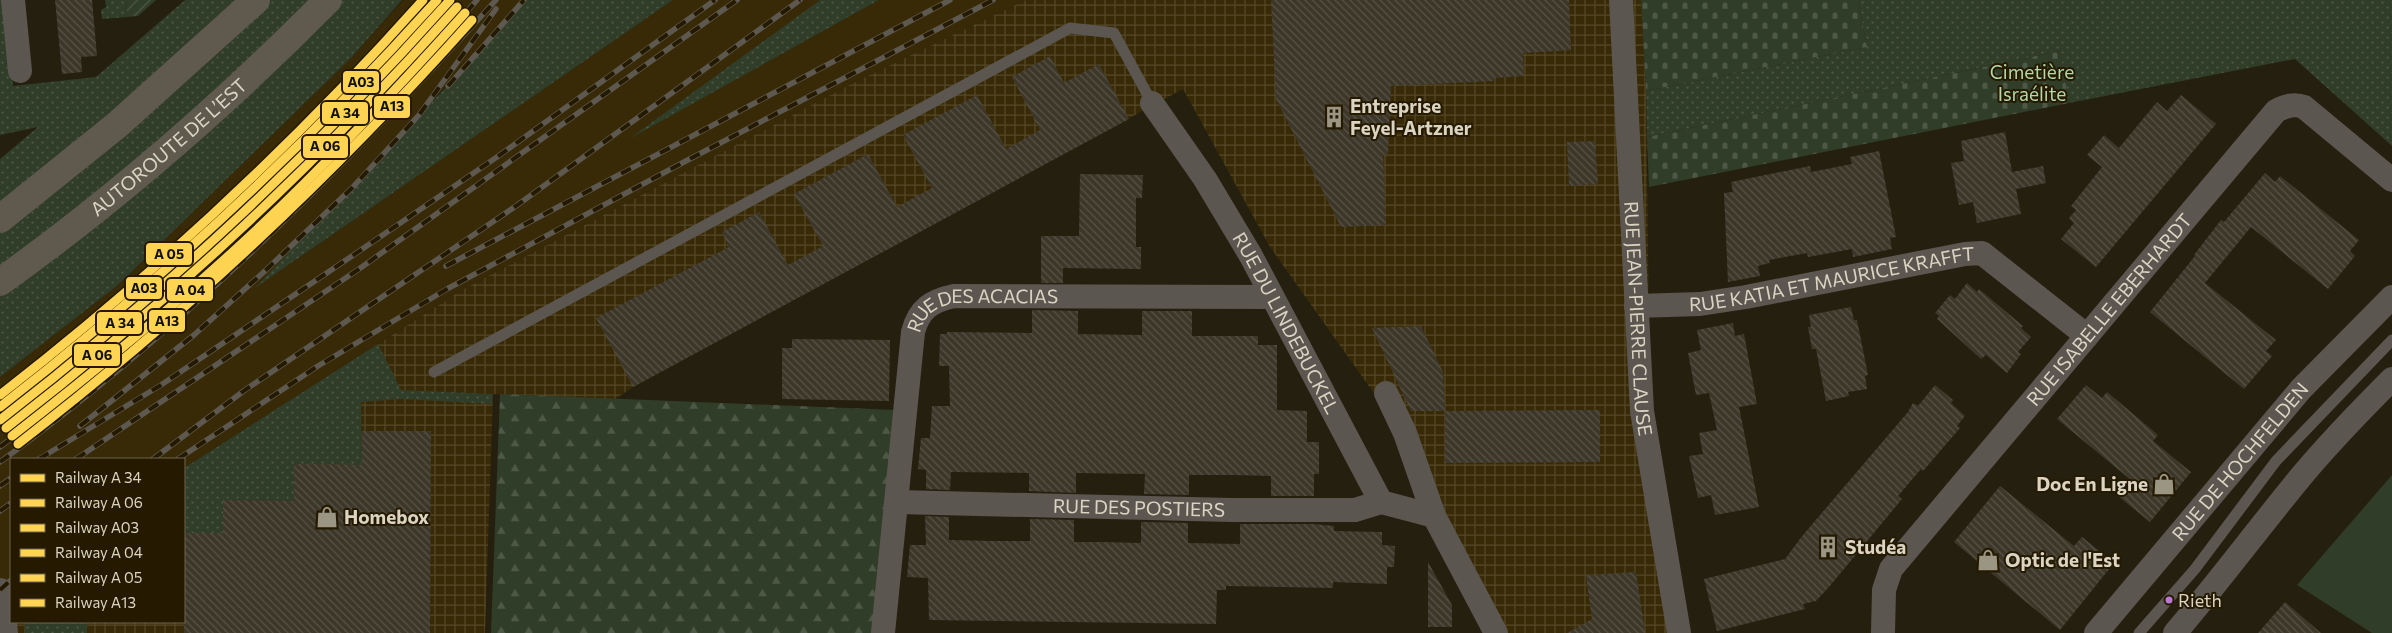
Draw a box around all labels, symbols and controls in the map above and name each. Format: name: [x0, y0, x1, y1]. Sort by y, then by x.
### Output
park label: Cimetière Israélite: [1990, 60, 2074, 105]
line badge: A03: [342, 70, 380, 94]
street label: AUTOROUTE DE L’EST: [85, 73, 251, 220]
text: A03: [347, 73, 375, 90]
place label: Entreprise Feyel-Artzner: [1350, 94, 1472, 139]
line badge: A13: [373, 95, 411, 119]
text: A13: [380, 97, 404, 114]
line badge: A 34: [321, 101, 369, 125]
text: A 34: [330, 104, 360, 121]
building icon: Entreprise Feyel-Artzner: [1321, 104, 1347, 130]
line badge: A 06: [302, 135, 349, 159]
text: A 06: [310, 137, 341, 154]
street label: RUE JEAN-PIERRE CLAUSE: [1620, 201, 1658, 438]
street label: RUE ISABELLE EBERHARDT: [2021, 208, 2196, 410]
street label: RUE DU LINDEBUCKEL: [1228, 228, 1344, 418]
street label: RUE KATIA ET MAURICE KRAFFT: [1689, 241, 1975, 315]
line badge: A 05: [145, 242, 193, 266]
text: A 05: [154, 245, 184, 262]
line badge: A03: [125, 276, 163, 300]
line badge: A 04: [166, 278, 214, 302]
text: A03: [130, 279, 158, 296]
text: A 04: [175, 281, 206, 298]
street label: RUE DES ACACIAS: [902, 284, 1058, 335]
line badge: A13: [148, 309, 186, 333]
line badge: A 34: [96, 311, 143, 335]
text: A13: [155, 312, 179, 329]
text: A 34: [105, 314, 135, 331]
line badge: A 06: [73, 343, 121, 367]
text: A 06: [82, 346, 113, 363]
street label: RUE DE HOCHFELDEN: [2167, 377, 2313, 545]
legend: [10, 458, 185, 623]
text: Railway A 34: [55, 468, 141, 486]
shop icon: Doc En Ligne: [2151, 471, 2177, 497]
place label: Doc En Ligne: [2036, 472, 2148, 495]
text: Railway A 06: [55, 493, 143, 511]
street label: RUE DES POSTIERS: [1053, 494, 1225, 521]
shop icon: Homebox: [314, 504, 340, 530]
place label: Homebox: [344, 505, 429, 528]
text: Railway A03: [55, 518, 139, 536]
building icon: Studéa: [1815, 534, 1841, 560]
place label: Studéa: [1845, 535, 1906, 558]
text: Railway A 04: [55, 543, 143, 561]
shop icon: Optic de l'Est: [1975, 547, 2001, 573]
place label: Optic de l'Est: [2005, 548, 2120, 571]
text: Railway A 05: [55, 568, 142, 586]
place label: Rieth: [2178, 589, 2222, 611]
text: Railway A13: [55, 593, 136, 611]
marker: Rieth: [2164, 595, 2174, 605]

